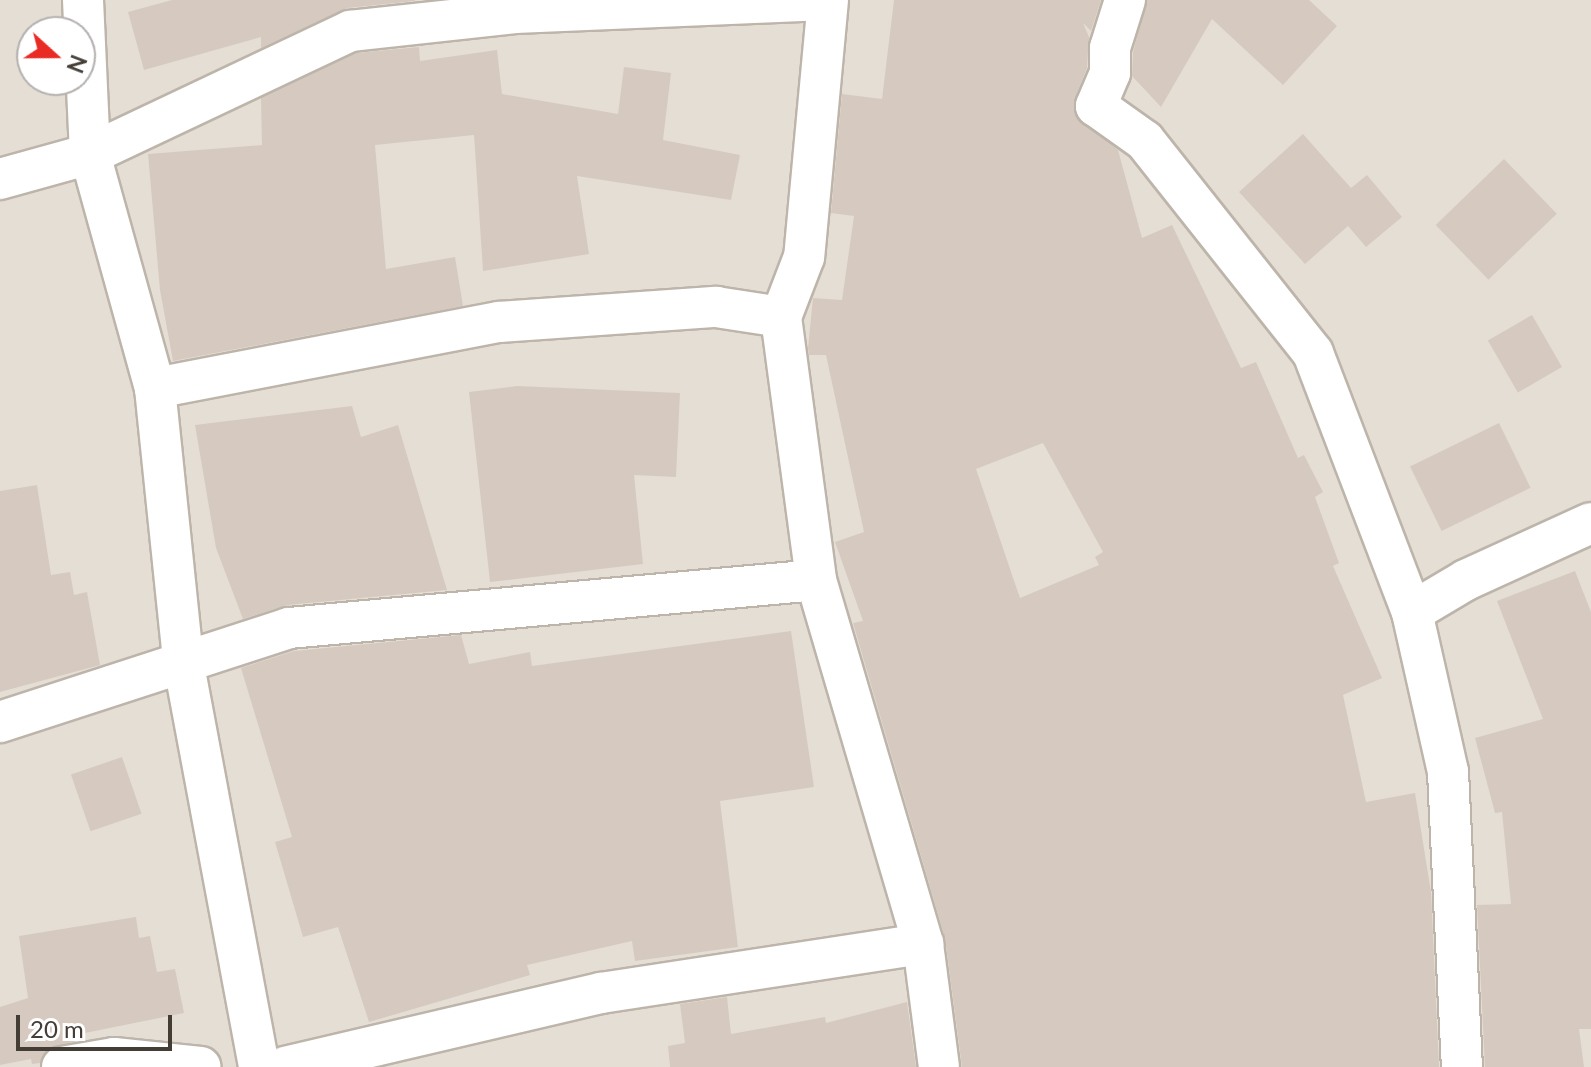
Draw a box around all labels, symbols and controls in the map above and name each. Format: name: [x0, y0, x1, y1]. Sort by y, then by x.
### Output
north arrow: [16, 16, 96, 96]
text: N: [61, 51, 93, 77]
scale bar: [20, 999, 176, 1049]
text: 20 m: [30, 1014, 84, 1043]

